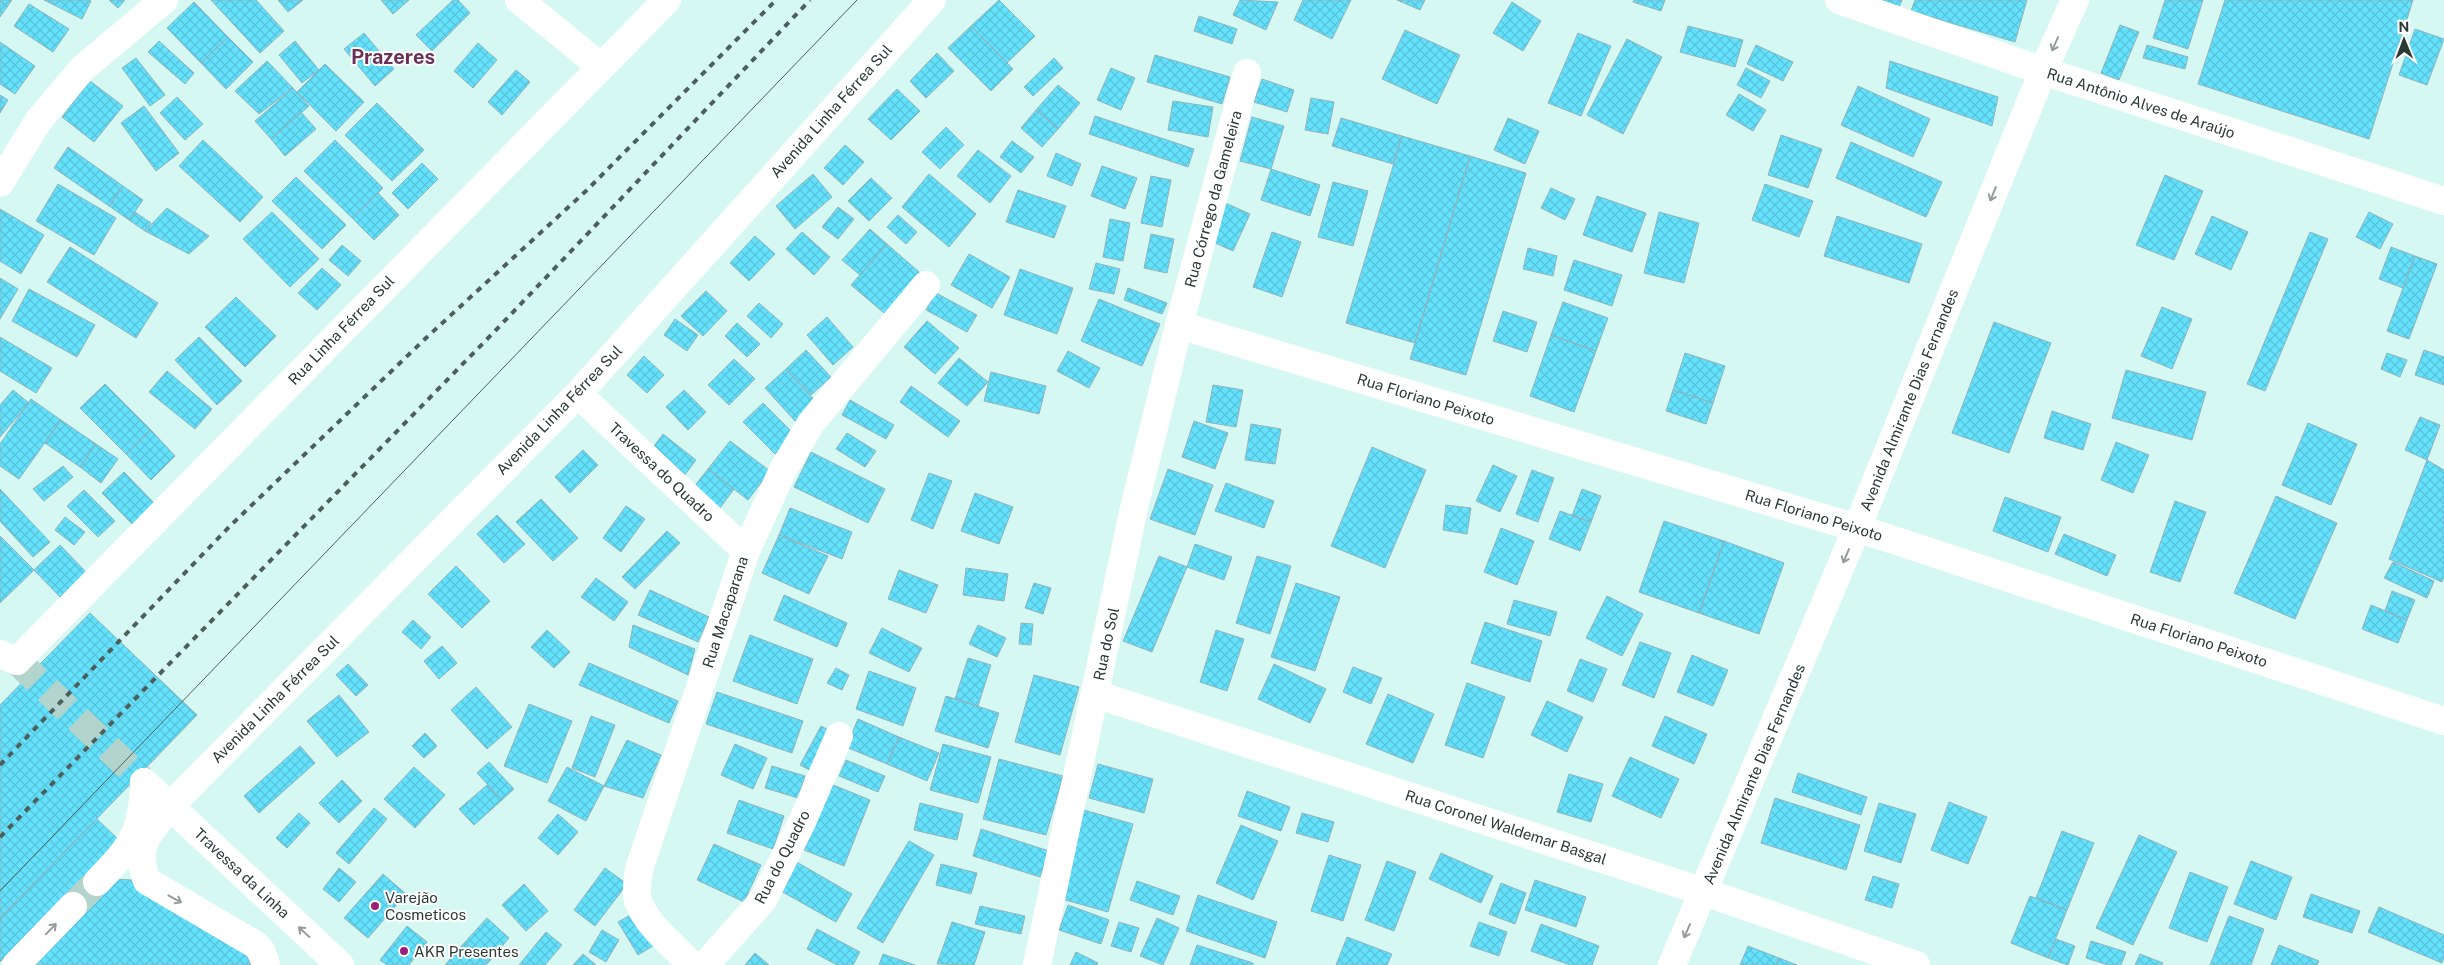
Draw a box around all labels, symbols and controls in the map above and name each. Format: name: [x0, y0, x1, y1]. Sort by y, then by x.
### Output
north arrow: [2379, 15, 2429, 65]
text: N: [2398, 19, 2409, 35]
one-way arrow: [2049, 36, 2059, 51]
street label: Avenida Linha Férrea Sul: [767, 41, 895, 181]
district label: Prazeres: [351, 45, 435, 69]
street label: Rua Antônio Alves de Araújo: [2045, 65, 2237, 141]
street label: Rua Córrego da Gameleira: [1181, 109, 1245, 289]
one-way arrow: [1987, 187, 1996, 202]
street label: Rua Linha Férrea Sul: [285, 272, 397, 388]
street label: Avenida Almirante Dias Fernandes: [1857, 287, 1961, 513]
street label: Avenida Linha Férrea Sul: [493, 342, 625, 478]
street label: Rua Floriano Peixoto: [1355, 370, 1497, 428]
street label: Travessa do Quadro: [606, 419, 718, 525]
street label: Rua Floriano Peixoto: [1743, 486, 1885, 544]
one-way arrow: [1840, 548, 1850, 563]
street label: Rua Macaparana: [699, 554, 751, 670]
street label: Rua do Sol: [1090, 606, 1122, 682]
street label: Rua Floriano Peixoto: [2128, 610, 2270, 670]
street label: Avenida Linha Férrea Sul: [208, 632, 342, 766]
street label: Avenida Almirante Dias Fernandes: [1700, 661, 1808, 887]
street label: Rua Coronel Waldemar Basgal: [1403, 786, 1609, 868]
street label: Rua do Quadro: [751, 807, 813, 907]
street label: Travessa da Linha: [191, 825, 293, 921]
place label: Varejão Cosmeticos: [385, 889, 466, 923]
one-way arrow: [167, 894, 182, 904]
marker: Varejão Cosmeticos: [369, 900, 381, 912]
one-way arrow: [45, 923, 57, 935]
one-way arrow: [1681, 923, 1691, 938]
one-way arrow: [298, 926, 310, 938]
place label: AKR Presentes: [414, 943, 519, 960]
marker: AKR Presentes: [398, 945, 410, 957]

